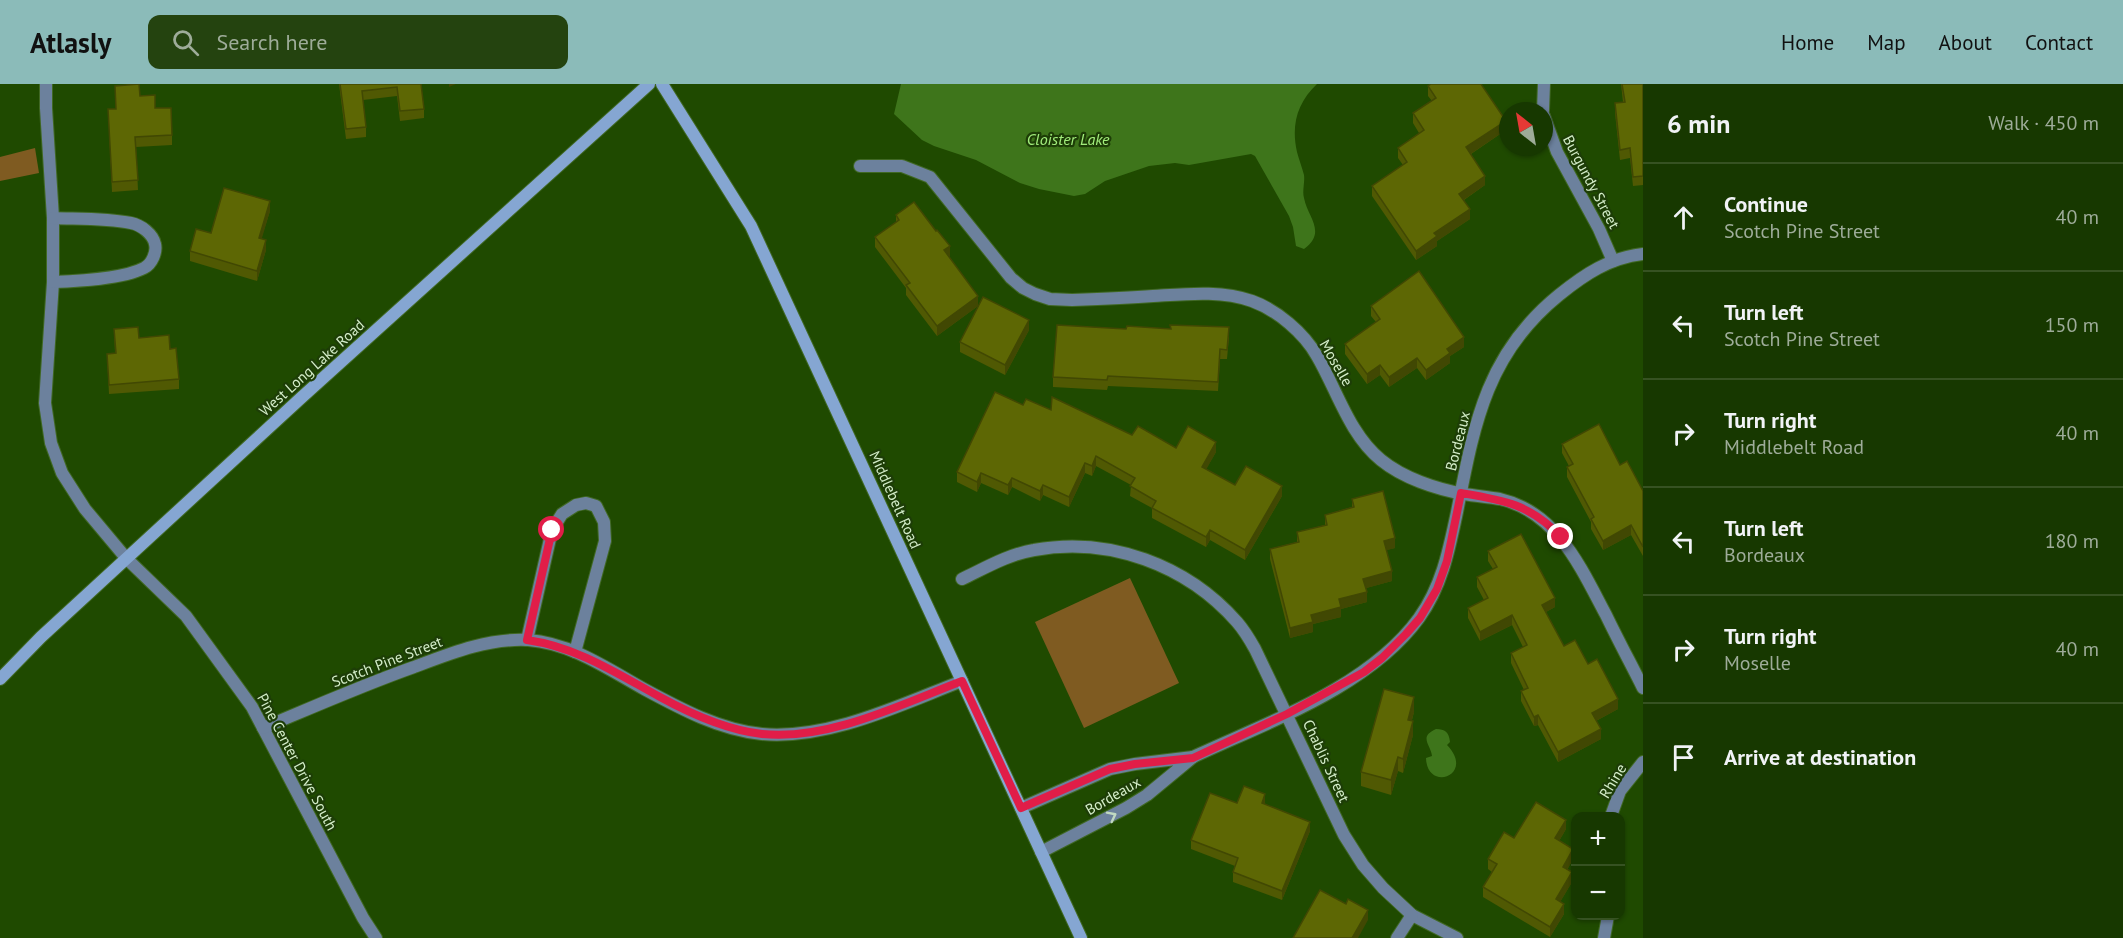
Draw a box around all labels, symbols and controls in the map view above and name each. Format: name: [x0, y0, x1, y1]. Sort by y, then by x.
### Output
search box: [148, 15, 568, 69]
text: Atlasly: [30, 24, 112, 61]
icon: search: [169, 26, 202, 59]
text: Search here: [217, 28, 327, 56]
text: Home: [1781, 29, 1834, 56]
text: Map: [1867, 29, 1906, 56]
text: About: [1939, 29, 1992, 56]
text: Contact: [2025, 29, 2093, 56]
north arrow: [1499, 102, 1553, 156]
text: 6 min: [1667, 107, 1730, 140]
text: Walk · 450 m: [1988, 110, 2099, 136]
water label: Cloister Lake: [1027, 129, 1110, 149]
street label: Burgundy Street: [1559, 132, 1624, 232]
text: Continue: [1724, 190, 1808, 218]
icon: ahead: [1667, 201, 1700, 234]
text: 40 m: [2056, 204, 2099, 230]
text: Scotch Pine Street: [1724, 218, 1880, 244]
text: Turn left: [1724, 298, 1804, 326]
icon: left: [1667, 309, 1700, 342]
text: 150 m: [2045, 312, 2099, 338]
street label: West Long Lake Road: [255, 315, 368, 420]
text: Scotch Pine Street: [1724, 326, 1880, 352]
street label: Moselle: [1316, 336, 1357, 389]
text: Turn right: [1724, 406, 1816, 434]
street label: Bordeaux: [1441, 409, 1474, 473]
icon: right: [1667, 417, 1700, 450]
text: 40 m: [2056, 420, 2099, 446]
text: Middlebelt Road: [1724, 434, 1864, 460]
street label: Middlebelt Road: [865, 448, 925, 552]
text: Turn left: [1724, 514, 1804, 542]
route start: [538, 516, 564, 542]
route end: [1547, 523, 1573, 549]
icon: left: [1667, 525, 1700, 558]
text: 180 m: [2045, 528, 2099, 554]
text: Bordeaux: [1724, 542, 1805, 568]
text: Turn right: [1724, 622, 1816, 650]
street label: Scotch Pine Street: [329, 632, 445, 691]
icon: right: [1667, 633, 1700, 666]
text: 40 m: [2056, 636, 2099, 662]
text: Moselle: [1724, 650, 1791, 676]
street label: Pine Center Drive South: [253, 690, 342, 834]
street label: Chablis Street: [1299, 716, 1354, 805]
icon: arrive: [1667, 741, 1700, 774]
text: Arrive at destination: [1724, 743, 1916, 771]
street label: Rhine: [1595, 760, 1630, 801]
street label: Bordeaux: [1082, 772, 1144, 819]
one-way arrow: [1106, 811, 1117, 823]
map controls: [1571, 812, 1625, 920]
button: +: [1571, 812, 1625, 866]
button: −: [1571, 866, 1625, 920]

